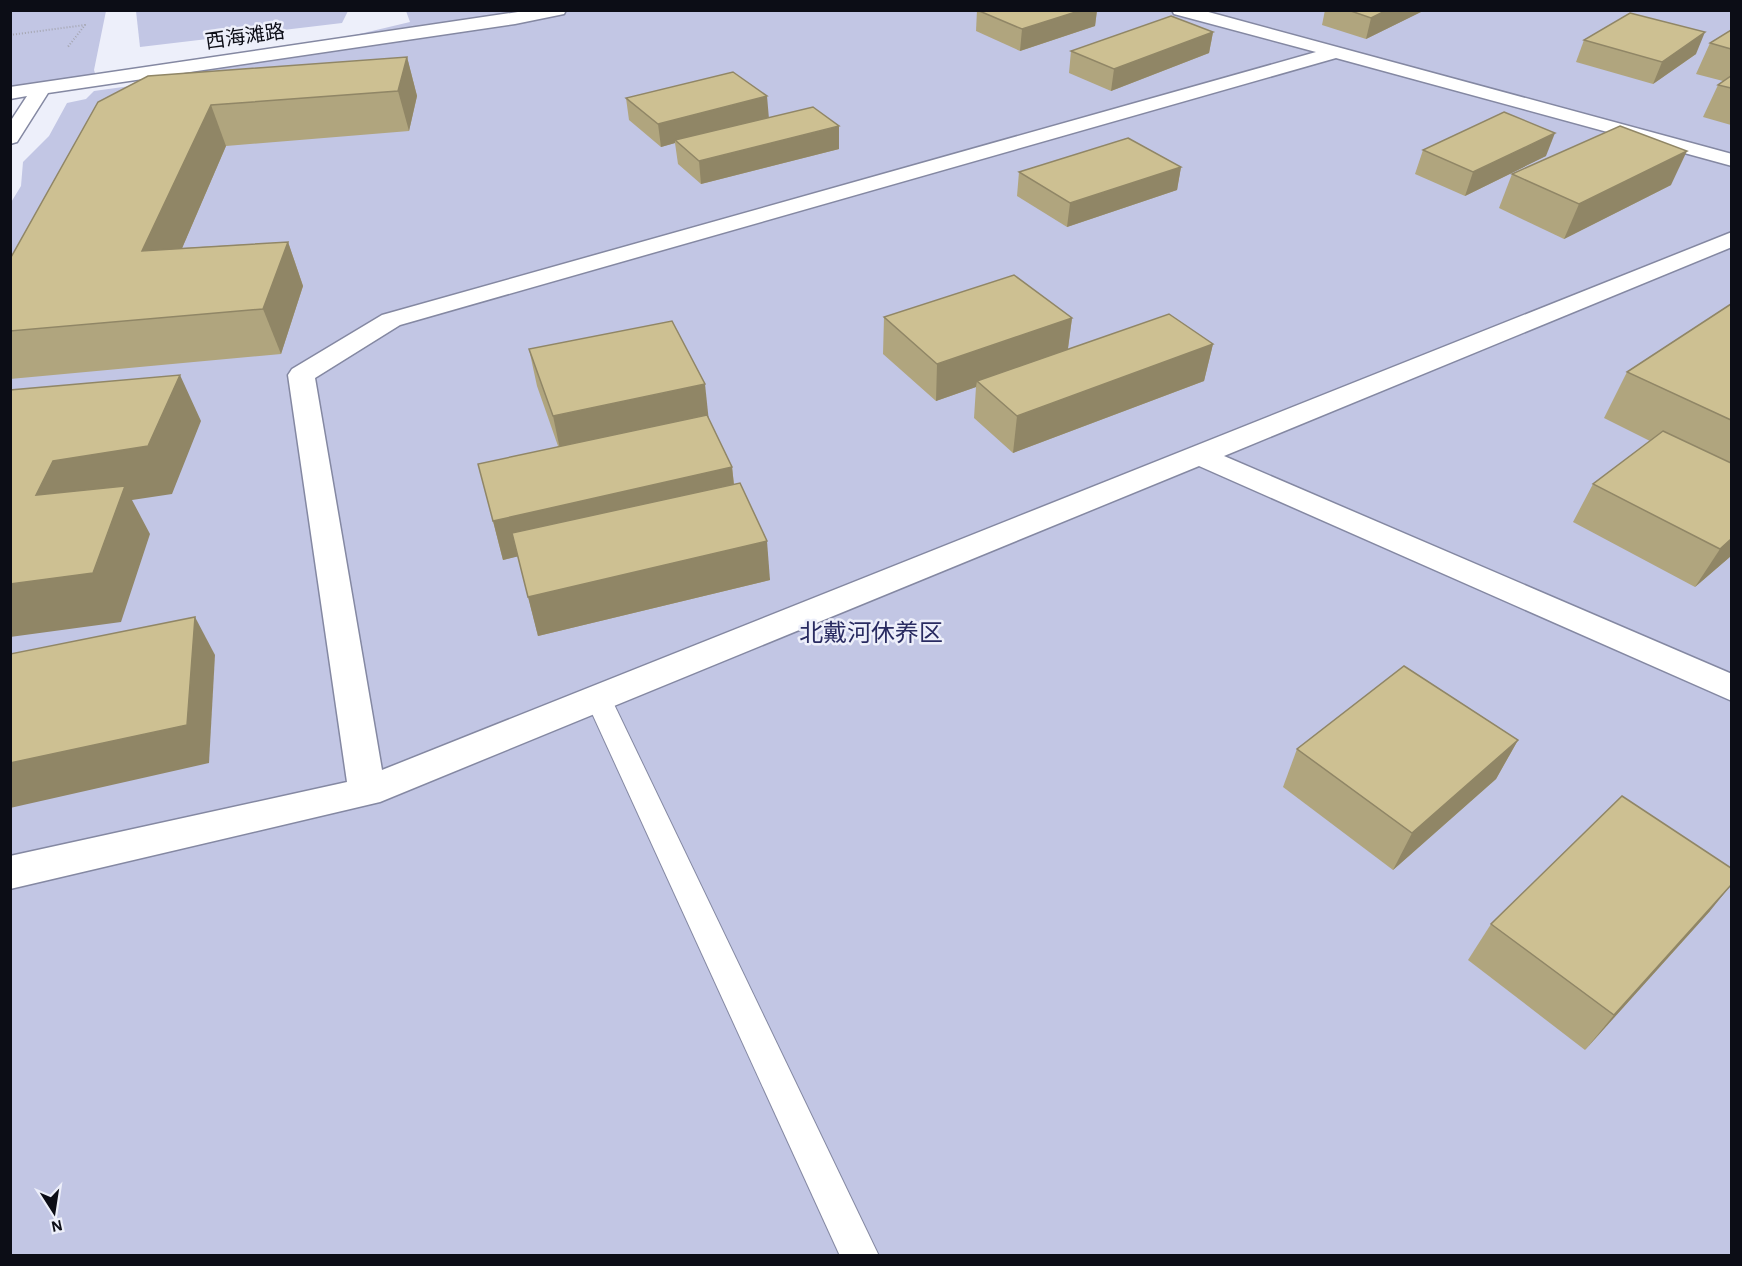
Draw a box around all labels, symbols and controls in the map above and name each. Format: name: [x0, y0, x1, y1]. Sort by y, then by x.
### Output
street label: 西海滩路: [204, 21, 286, 52]
park label: 北戴河休养区: [799, 620, 943, 646]
north arrow: [24, 1182, 84, 1242]
text: N: [50, 1217, 64, 1235]

